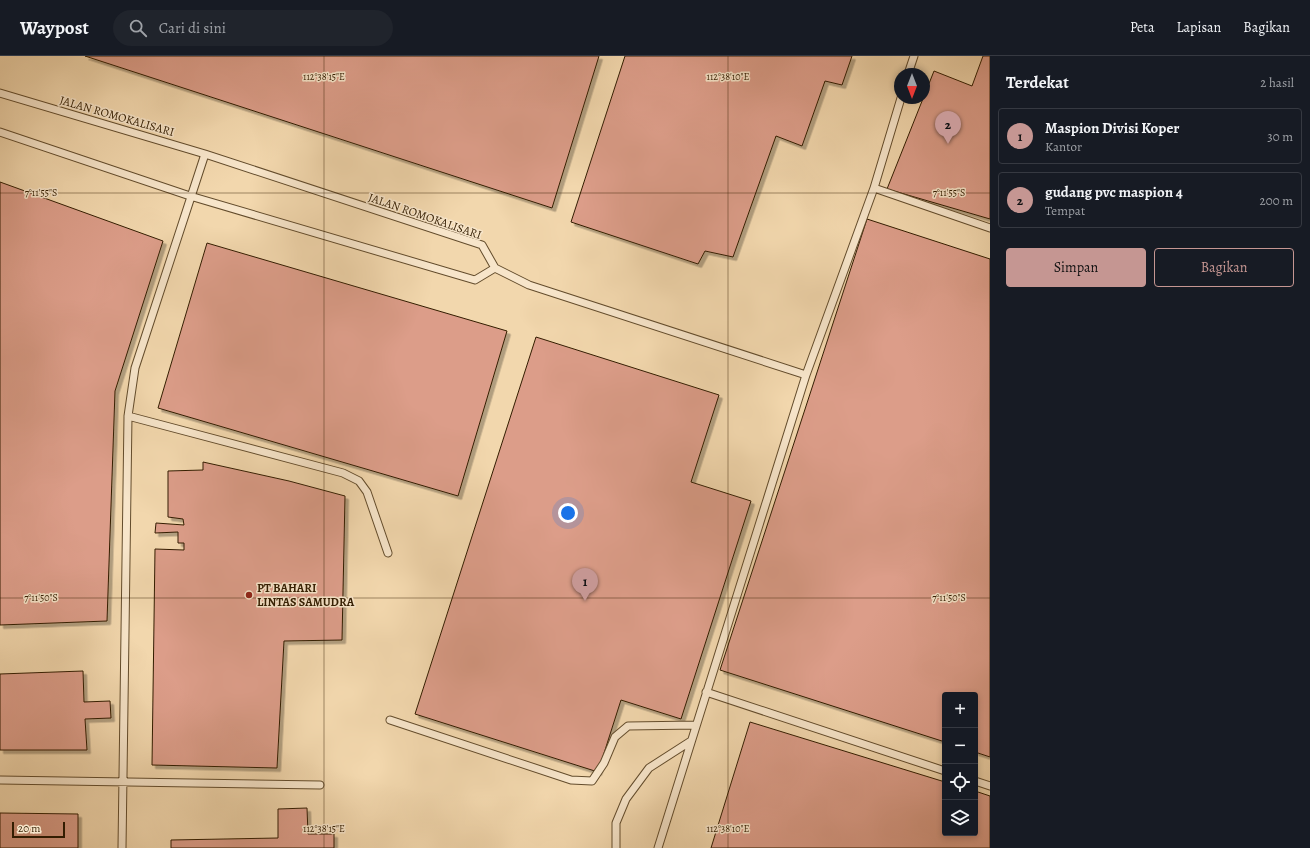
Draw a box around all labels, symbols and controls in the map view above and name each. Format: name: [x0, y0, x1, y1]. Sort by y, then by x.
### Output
search box: [113, 10, 393, 46]
text: Waypost: [20, 15, 89, 41]
icon: search: [127, 17, 149, 39]
text: Cari di sini: [159, 18, 226, 38]
text: Peta: [1130, 18, 1154, 37]
text: Lapisan: [1176, 18, 1221, 37]
text: Bagikan: [1243, 18, 1290, 37]
north arrow: [894, 68, 930, 104]
text: 112°38'15"E: [303, 70, 345, 83]
text: 112°38'10"E: [706, 70, 750, 83]
text: Terdekat: [1006, 71, 1069, 94]
text: 2 hasil: [1260, 74, 1294, 91]
street label: JALAN ROMOKALISARI: [58, 92, 176, 140]
pin: 2: [935, 111, 961, 144]
text: Maspion Divisi Koper: [1045, 118, 1179, 138]
text: 1: [1018, 128, 1022, 145]
text: 30 m: [1267, 128, 1293, 145]
text: Kantor: [1045, 138, 1082, 155]
text: gudang pvc maspion 4: [1045, 182, 1183, 202]
text: 7°11'55"S: [25, 186, 57, 199]
text: 7°11'55"S: [933, 186, 965, 199]
street label: JALAN ROMOKALISARI: [366, 189, 484, 243]
text: 2: [1017, 192, 1023, 209]
text: 200 m: [1260, 192, 1293, 209]
text: Tempat: [1045, 202, 1085, 219]
button: Simpan: [1006, 248, 1146, 287]
button: Bagikan: [1154, 248, 1294, 287]
your location: [558, 503, 578, 523]
pin: 1: [572, 568, 598, 601]
place label: PT BAHARI LINTAS SAMUDRA: [257, 580, 355, 610]
marker: PT BAHARI LINTAS SAMUDRA: [244, 590, 254, 600]
text: 7°11'50"S: [24, 591, 58, 604]
text: 7°11'50"S: [932, 591, 966, 604]
map controls: [942, 692, 978, 836]
button: +: [942, 692, 978, 728]
button: −: [942, 728, 978, 764]
button: locate: [942, 764, 978, 800]
button: layers: [942, 800, 978, 836]
scale bar: [12, 820, 65, 839]
text: 20 m: [18, 821, 40, 836]
text: 112°38'15"E: [303, 822, 345, 835]
text: 112°38'10"E: [706, 822, 750, 835]

